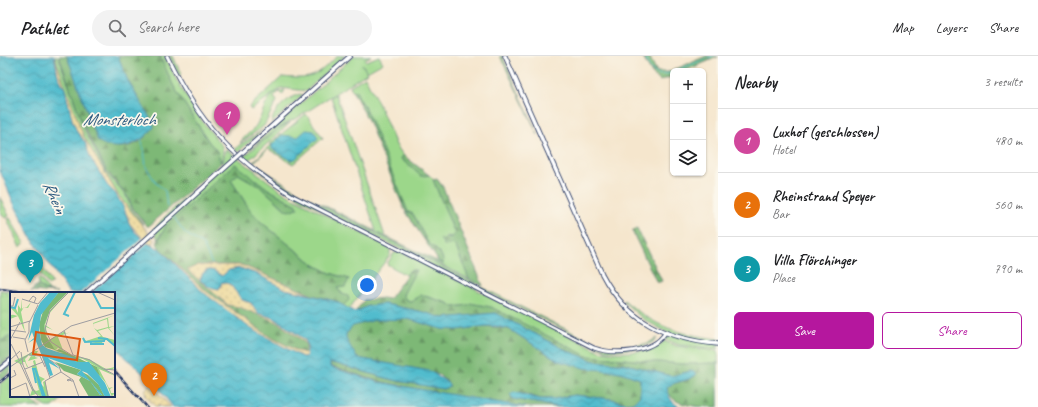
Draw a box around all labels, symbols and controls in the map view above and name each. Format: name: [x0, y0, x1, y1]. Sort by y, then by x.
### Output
search box: [92, 10, 372, 46]
text: Pathlet: [20, 16, 68, 40]
icon: search: [106, 17, 128, 39]
text: Search here: [138, 18, 199, 37]
text: Map: [892, 19, 914, 36]
text: Layers: [936, 19, 967, 36]
text: Share: [989, 19, 1018, 36]
map controls: [670, 68, 706, 176]
button: +: [670, 68, 706, 104]
text: Nearby: [734, 72, 777, 93]
text: 3 results: [984, 74, 1022, 90]
pin: 1: [214, 102, 240, 135]
button: −: [670, 104, 706, 140]
water label: Monsterloch: [83, 109, 156, 130]
text: Luxhof (geschlossen): [772, 123, 878, 142]
text: 1: [744, 133, 750, 149]
text: 480 m: [994, 133, 1022, 149]
button: layers: [670, 140, 706, 176]
text: Hotel: [772, 142, 795, 158]
water label: Rhein: [38, 178, 71, 218]
text: Rheinstrand Speyer: [772, 187, 874, 206]
text: 2: [744, 197, 750, 213]
text: 560 m: [994, 197, 1022, 213]
text: Bar: [772, 206, 789, 222]
pin: 3: [17, 250, 43, 283]
text: Villa Flörchinger: [772, 251, 856, 270]
text: 3: [744, 261, 750, 277]
text: 790 m: [994, 261, 1022, 277]
text: Place: [772, 270, 795, 286]
your location: [357, 275, 377, 295]
inset map: [10, 292, 115, 397]
button: Save: [734, 312, 874, 349]
button: Share: [882, 312, 1022, 349]
pin: 2: [141, 363, 167, 396]

